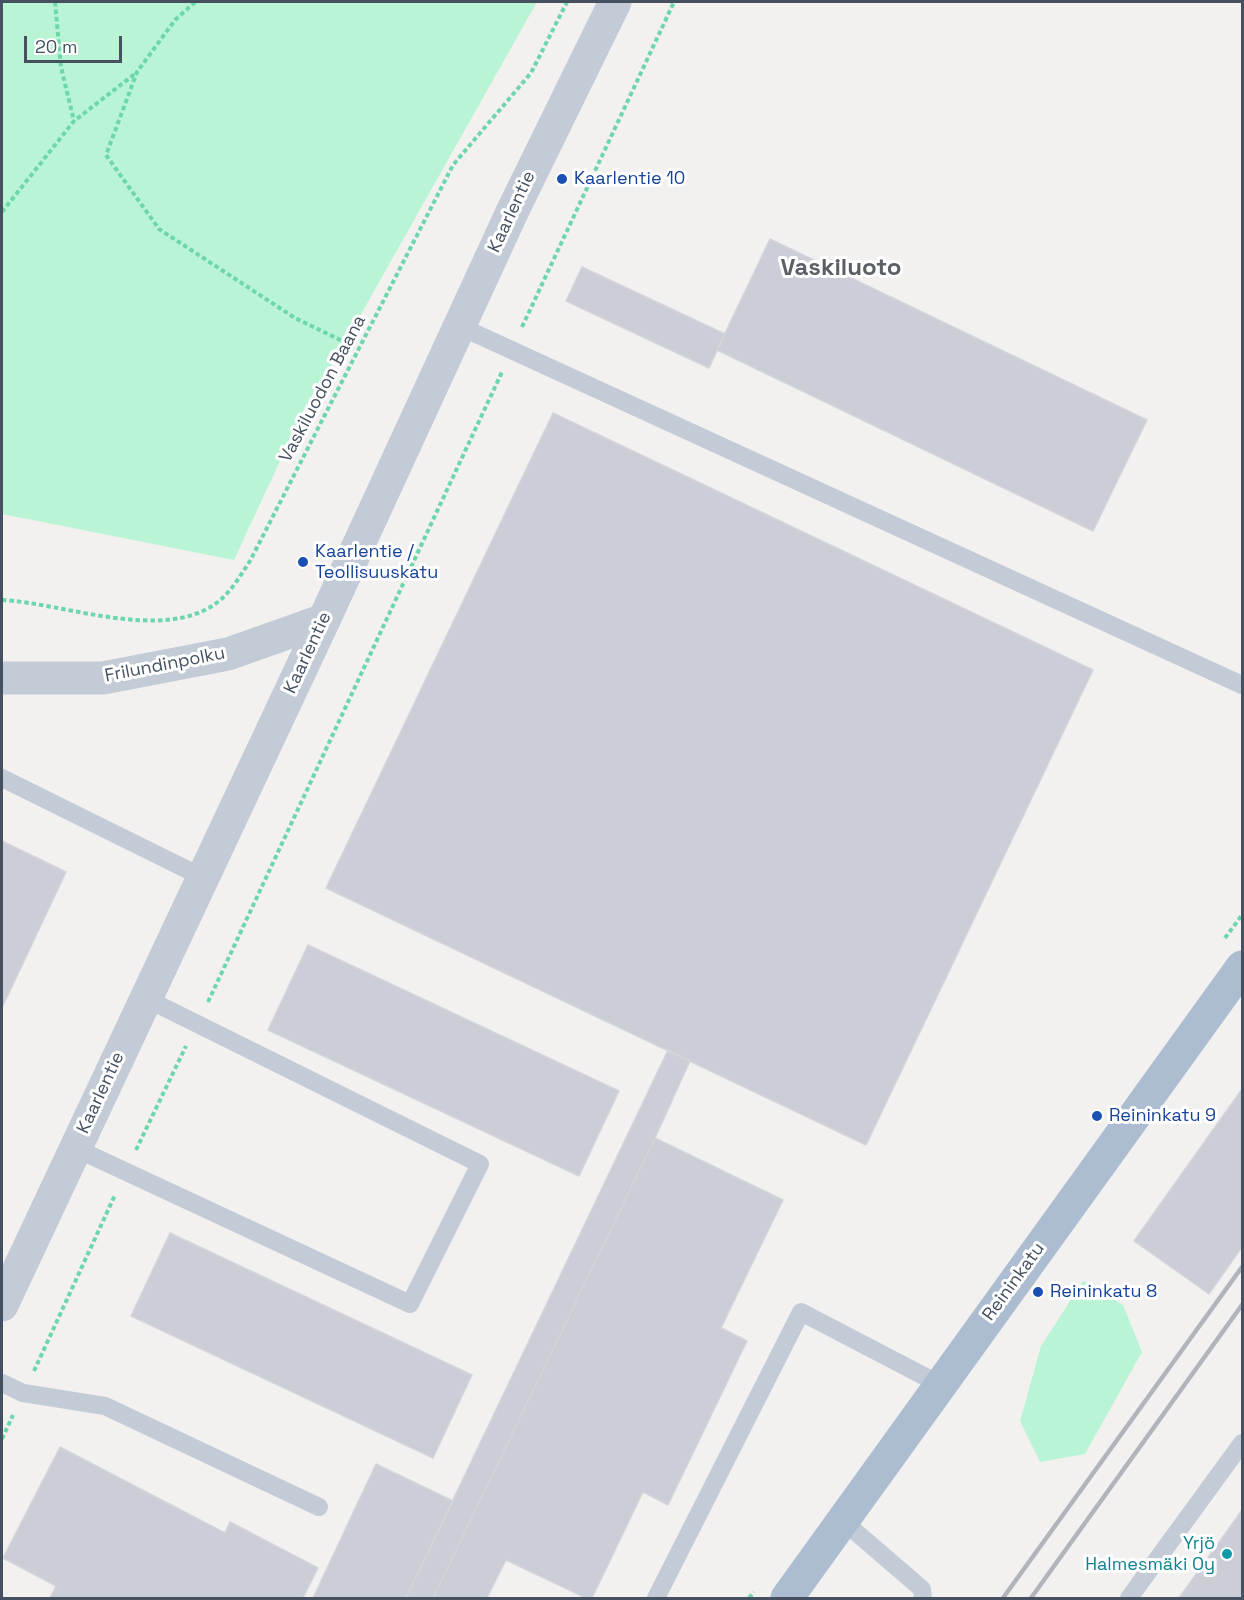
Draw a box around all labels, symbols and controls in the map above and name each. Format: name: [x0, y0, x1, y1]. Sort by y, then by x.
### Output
scale bar: [27, 24, 124, 62]
text: 20 m: [35, 35, 78, 58]
street label: Kaarlentie: [484, 168, 540, 256]
place label: Kaarlentie 10: [574, 168, 685, 190]
marker: Kaarlentie 10: [555, 172, 569, 186]
district label: Vaskiluoto: [780, 254, 902, 282]
street label: Vaskiluodon Baana: [275, 312, 371, 466]
place label: Kaarlentie / Teollisuuskatu: [315, 541, 438, 584]
marker: Kaarlentie / Teollisuuskatu: [296, 555, 310, 569]
street label: Kaarlentie: [280, 609, 336, 697]
street label: Frilundinpolku: [103, 643, 227, 687]
street label: Kaarlentie: [73, 1049, 129, 1137]
place label: Reininkatu 9: [1109, 1105, 1216, 1127]
marker: Reininkatu 9: [1090, 1109, 1104, 1123]
street label: Reininkatu: [978, 1239, 1050, 1325]
place label: Reininkatu 8: [1050, 1281, 1157, 1303]
marker: Reininkatu 8: [1031, 1285, 1045, 1299]
place label: Yrjö Halmesmäki Oy: [1085, 1533, 1215, 1576]
marker: Yrjö Halmesmäki Oy: [1220, 1547, 1234, 1561]

